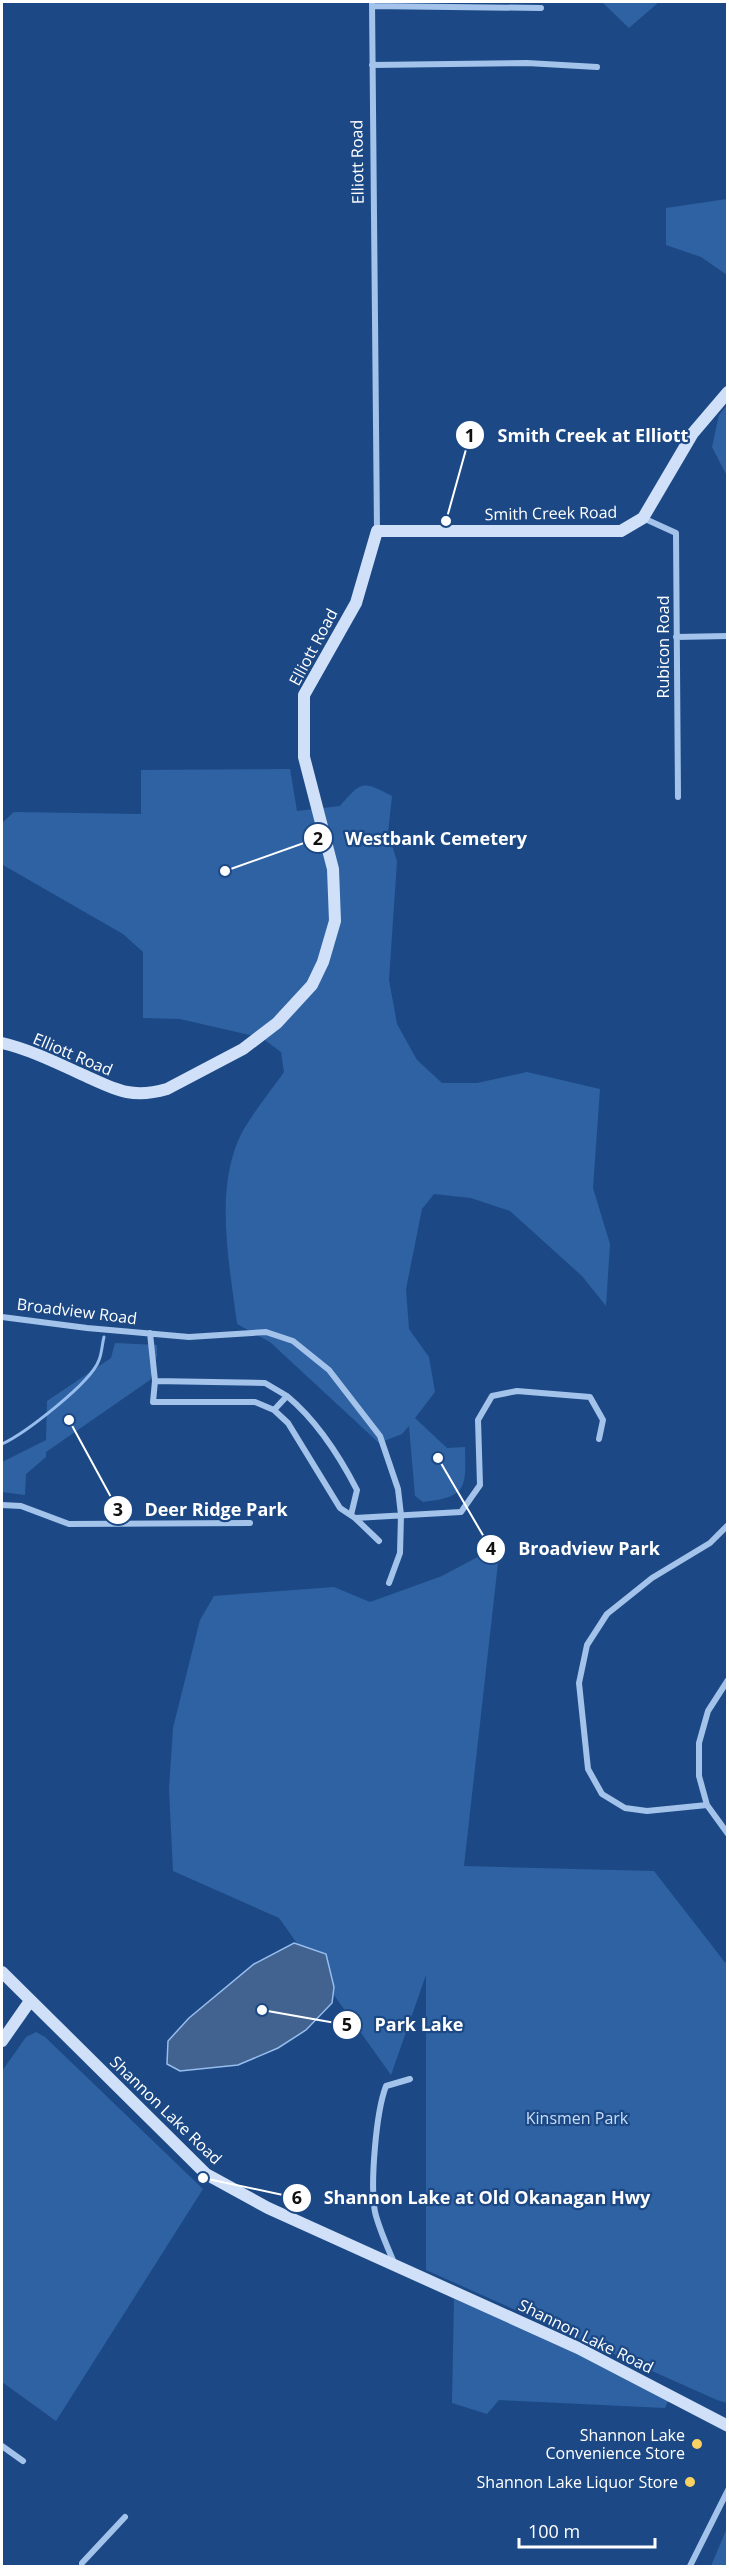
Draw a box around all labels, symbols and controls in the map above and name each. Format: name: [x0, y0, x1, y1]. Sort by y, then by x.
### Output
street label: Elliott Road: [345, 120, 369, 204]
callout: Smith Creek at Elliott: [455, 417, 700, 453]
text: 1: [465, 423, 475, 447]
text: Smith Creek at Elliott: [498, 423, 689, 447]
street label: Smith Creek Road: [485, 501, 617, 525]
street label: Rubicon Road: [652, 596, 674, 698]
street label: Elliott Road: [283, 605, 343, 689]
callout: Westbank Cemetery: [303, 820, 539, 856]
text: 2: [313, 826, 323, 850]
text: Westbank Cemetery: [345, 826, 528, 850]
street label: Elliott Road: [30, 1027, 116, 1081]
street label: Broadview Road: [16, 1293, 138, 1329]
callout: Deer Ridge Park: [103, 1492, 300, 1528]
text: 3: [113, 1497, 123, 1521]
text: Deer Ridge Park: [144, 1497, 288, 1521]
callout: Broadview Park: [476, 1531, 672, 1567]
text: 4: [486, 1536, 496, 1560]
text: Broadview Park: [518, 1536, 661, 1560]
callout: Park Lake: [332, 2007, 475, 2043]
text: 5: [342, 2012, 352, 2036]
text: Park Lake: [374, 2012, 464, 2036]
street label: Shannon Lake Road: [105, 2051, 227, 2169]
park label: Kinsmen Park: [526, 2107, 629, 2129]
callout: Shannon Lake at Old Okanagan Hwy: [282, 2180, 662, 2216]
text: 6: [292, 2185, 302, 2209]
text: Shannon Lake at Old Okanagan Hwy: [324, 2185, 651, 2209]
street label: Shannon Lake Road: [515, 2294, 657, 2378]
place label: Shannon Lake Convenience Store: [545, 2424, 685, 2464]
marker: Shannon Lake Convenience Store: [690, 2437, 704, 2451]
place label: Shannon Lake Liquor Store: [477, 2471, 678, 2493]
marker: Shannon Lake Liquor Store: [683, 2475, 697, 2489]
scale bar: [519, 2511, 656, 2549]
text: 100 m: [528, 2519, 580, 2543]

